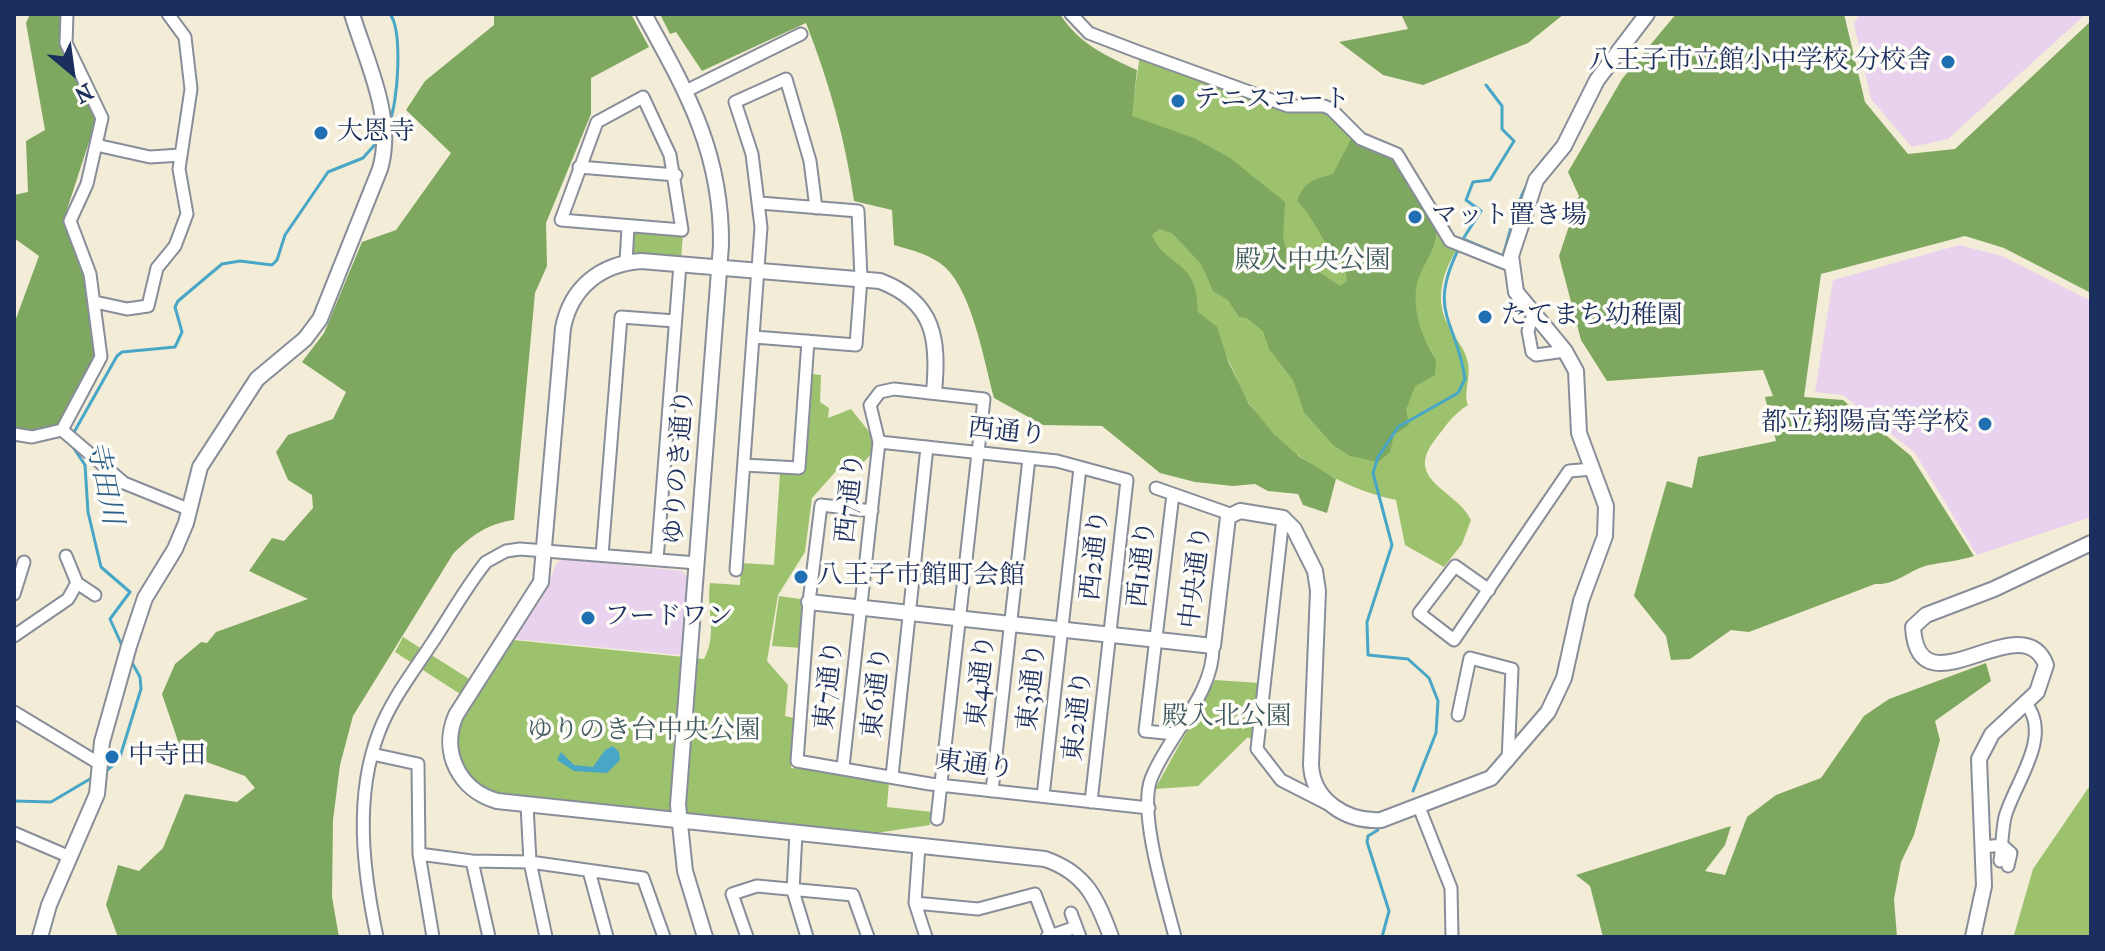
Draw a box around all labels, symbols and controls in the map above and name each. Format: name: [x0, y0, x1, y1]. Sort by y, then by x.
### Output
north arrow: [32, 32, 112, 112]
place label: 八王子市立館小中学校 分校舎: [1588, 46, 1932, 78]
marker: 八王子市立館小中学校 分校舎: [1939, 53, 1957, 71]
text: N: [70, 78, 97, 108]
place label: テニスコート: [1194, 85, 1350, 117]
marker: テニスコート: [1169, 92, 1187, 110]
place label: 大恩寺: [337, 117, 415, 149]
marker: 大恩寺: [312, 124, 330, 142]
place label: マット置き場: [1431, 201, 1587, 233]
marker: マット置き場: [1406, 208, 1424, 226]
park label: 殿入中央公園: [1235, 246, 1391, 278]
place label: たてまち幼稚園: [1501, 301, 1683, 333]
marker: たてまち幼稚園: [1476, 308, 1494, 326]
street label: ゆりのき通り: [659, 388, 701, 546]
place label: 都立翔陽高等学校: [1761, 408, 1969, 440]
street label: 西通り: [967, 413, 1047, 453]
marker: 都立翔陽高等学校: [1976, 415, 1994, 433]
water label: 寺田川: [78, 438, 128, 528]
street label: 西7通り: [831, 451, 871, 545]
street label: 西2通り: [1076, 508, 1116, 602]
street label: 西1通り: [1123, 519, 1163, 609]
street label: 中央通り: [1175, 523, 1219, 631]
place label: 八王子市館町会館: [817, 561, 1025, 593]
marker: 八王子市館町会館: [792, 568, 810, 586]
place label: フードワン: [604, 602, 733, 634]
marker: フードワン: [579, 609, 597, 627]
street label: 東4通り: [962, 633, 1002, 729]
street label: 東7通り: [810, 638, 850, 732]
street label: 東3通り: [1013, 641, 1053, 733]
street label: 東6通り: [858, 645, 898, 739]
street label: 東2通り: [1059, 669, 1099, 763]
park label: 殿入北公園: [1162, 702, 1292, 734]
park label: ゆりのき台中央公園: [527, 716, 761, 748]
place label: 中寺田: [128, 741, 206, 773]
street label: 東通り: [934, 746, 1016, 786]
marker: 中寺田: [103, 748, 121, 766]

